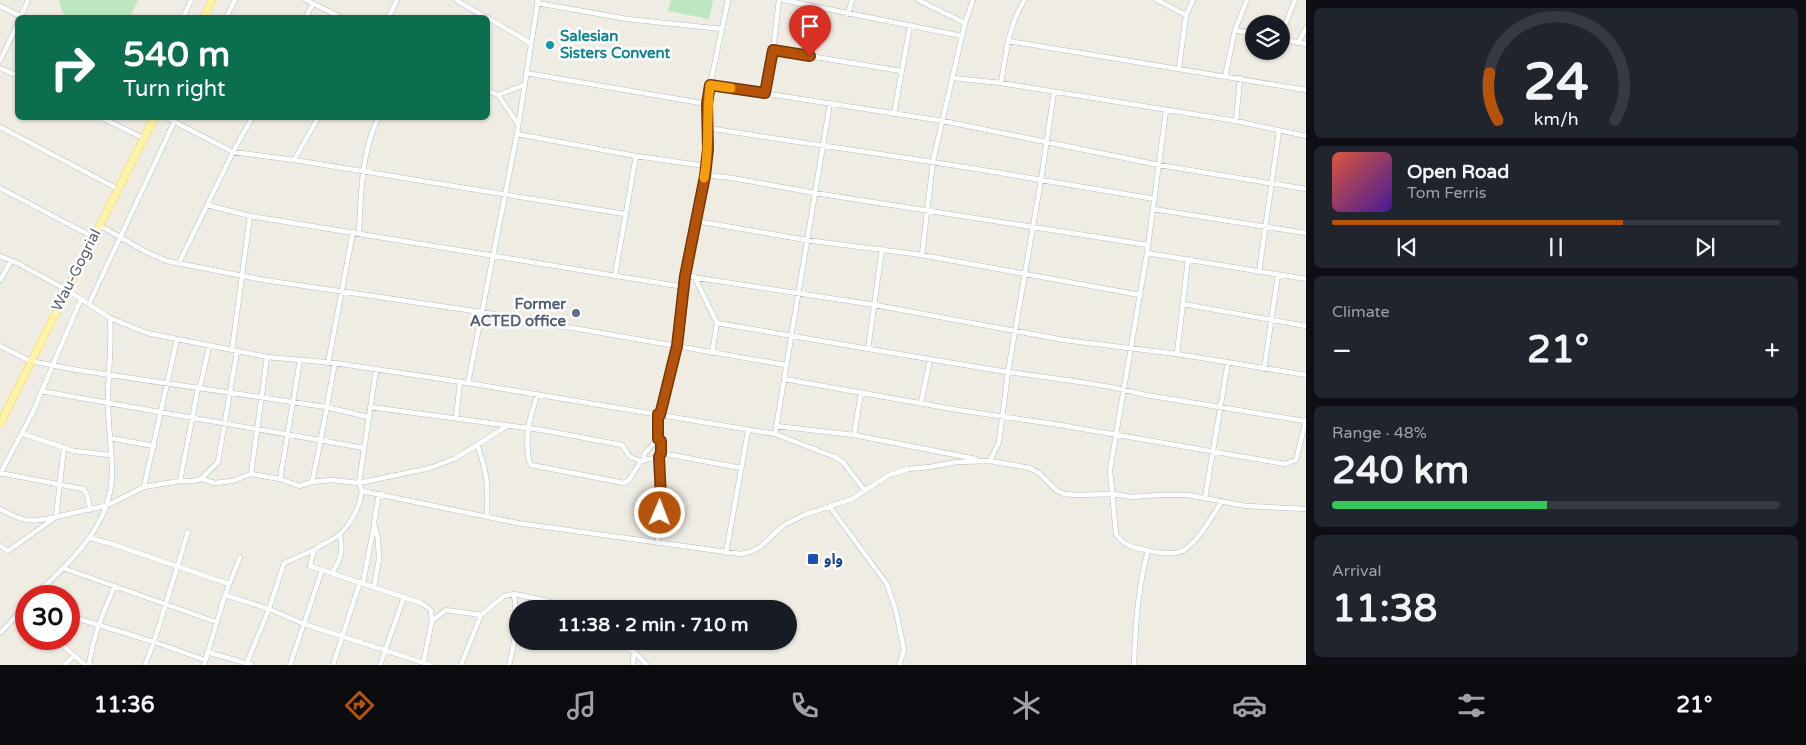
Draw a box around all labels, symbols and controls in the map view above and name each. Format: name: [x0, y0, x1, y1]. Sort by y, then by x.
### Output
pin: [789, 5, 831, 56]
icon: arrive: [796, 12, 824, 40]
map controls: [1245, 15, 1290, 60]
button: layers: [1245, 15, 1290, 60]
place label: Salesian Sisters Convent: [560, 27, 671, 62]
text: 540 m: [123, 34, 230, 76]
icon: right: [40, 35, 105, 100]
marker: Salesian Sisters Convent: [544, 39, 556, 51]
text: 24: [1523, 51, 1589, 114]
text: Turn right: [123, 76, 225, 102]
text: km/h: [1534, 109, 1578, 130]
text: Open Road: [1407, 161, 1509, 183]
text: Tom Ferris: [1407, 183, 1486, 203]
street label: Wau-Gogrial: [48, 226, 104, 314]
icon: previous: [1393, 233, 1421, 261]
icon: pause: [1542, 233, 1570, 261]
icon: next: [1691, 233, 1719, 261]
place label: Former ACTED office: [470, 295, 567, 330]
text: Climate: [1332, 302, 1390, 322]
marker: Former ACTED office: [570, 307, 582, 319]
text: 21°: [1527, 327, 1589, 373]
text: −: [1332, 334, 1352, 368]
text: +: [1764, 334, 1780, 368]
text: Range · 48%: [1332, 423, 1427, 443]
text: 240 km: [1332, 448, 1469, 494]
position arrow: [633, 486, 685, 538]
place label: واو: [824, 550, 843, 568]
marker: واو: [806, 552, 820, 566]
text: Arrival: [1332, 561, 1381, 581]
speed limit sign: 30: [15, 585, 80, 650]
text: 11:38: [1332, 586, 1437, 632]
text: 11:38 · 2 min · 710 m: [557, 614, 749, 636]
icon: directions: [342, 688, 377, 723]
icon: music: [564, 688, 599, 723]
icon: phone: [787, 688, 822, 723]
icon: climate: [1009, 688, 1044, 723]
icon: car: [1232, 688, 1267, 723]
icon: filters: [1454, 688, 1489, 723]
text: 11:36: [94, 692, 155, 718]
text: 21°: [1676, 692, 1712, 718]

